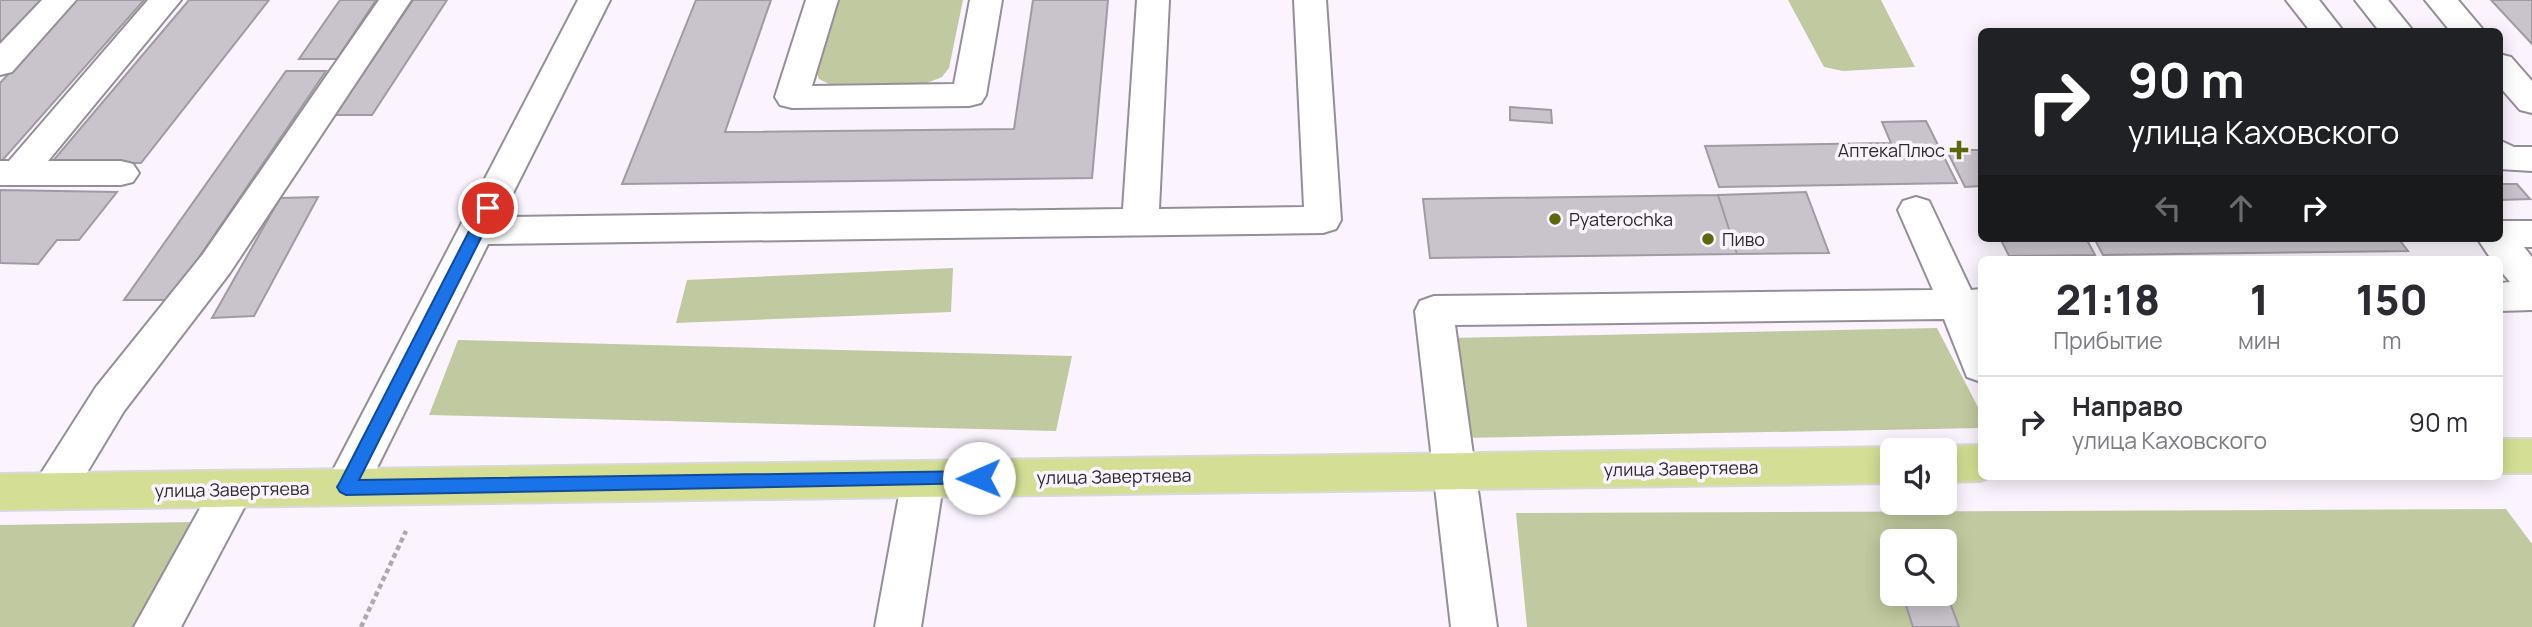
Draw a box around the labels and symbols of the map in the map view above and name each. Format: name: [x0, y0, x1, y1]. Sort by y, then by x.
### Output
place label: АптекаПлюс: [1838, 138, 1945, 162]
marker: АптекаПлюс: [1951, 142, 1967, 158]
pin: [458, 178, 518, 238]
place label: Pyaterochka: [1569, 207, 1673, 231]
marker: Pyaterochka: [1547, 211, 1563, 227]
place label: Пиво: [1722, 227, 1765, 251]
marker: Пиво: [1700, 231, 1716, 247]
position arrow: [942, 441, 1016, 515]
street label: улица Завертяева: [1603, 455, 1759, 481]
street label: улица Завертяева: [1036, 463, 1192, 489]
street label: улица Завертяева: [154, 476, 310, 502]

